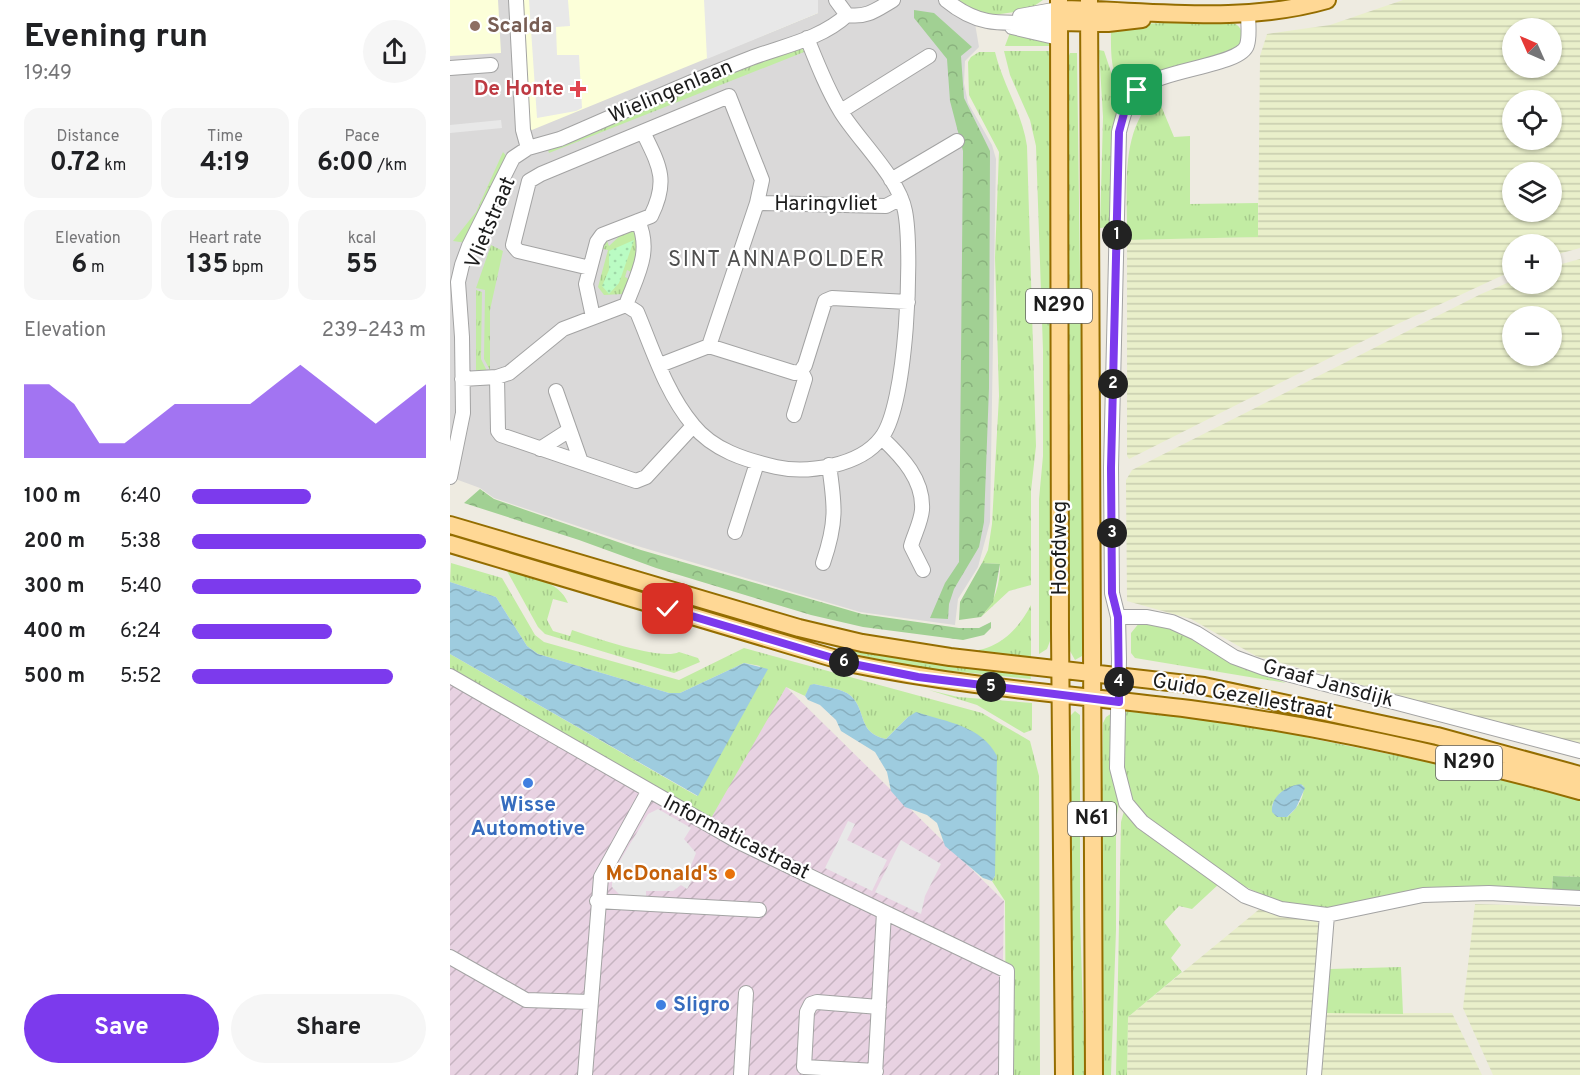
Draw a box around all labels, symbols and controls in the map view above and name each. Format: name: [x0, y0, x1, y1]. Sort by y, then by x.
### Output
place label: Scalda: [487, 13, 552, 40]
text: Evening run: [24, 17, 208, 59]
north arrow: [1502, 18, 1562, 78]
map controls: [1502, 18, 1562, 366]
marker: Scalda: [468, 19, 482, 33]
button: share: [363, 20, 426, 83]
street label: Wielingenlaan: [605, 54, 737, 130]
text: 19:49: [24, 61, 72, 87]
pin: [1111, 64, 1162, 115]
icon: arrive: [1120, 73, 1153, 106]
place label: De Honte: [474, 76, 564, 103]
marker: De Honte: [569, 80, 587, 98]
button: locate: [1502, 90, 1562, 150]
text: Distance: [57, 127, 119, 147]
text: Time: [207, 127, 243, 147]
text: Pace: [344, 127, 380, 147]
text: 0.72: [50, 147, 100, 180]
text: 4:19: [200, 147, 250, 180]
text: 6:00: [317, 147, 373, 180]
text: km: [100, 156, 126, 176]
text: /km: [373, 156, 407, 176]
button: layers: [1502, 162, 1562, 222]
street label: Vlietstraat: [459, 173, 523, 273]
street label: Haringvliet: [774, 191, 878, 218]
pin: 1: [1102, 220, 1132, 250]
text: 1: [1114, 225, 1120, 245]
text: Elevation: [55, 229, 121, 249]
text: Heart rate: [188, 229, 262, 249]
text: kcal: [348, 229, 376, 249]
button: +: [1502, 234, 1562, 294]
district label: SINT ANNAPOLDER: [668, 247, 886, 274]
text: 6: [71, 249, 87, 282]
text: 135: [186, 249, 228, 282]
text: 55: [346, 249, 378, 282]
text: m: [87, 258, 105, 278]
text: bpm: [228, 258, 264, 278]
road number: N290: [1026, 289, 1092, 323]
button: −: [1502, 306, 1562, 366]
text: Elevation: [24, 318, 106, 344]
text: 239–243 m: [322, 318, 426, 344]
pin: 2: [1098, 369, 1128, 399]
text: 2: [1108, 374, 1118, 394]
text: 100 m: [24, 484, 81, 510]
text: 6:40: [120, 484, 162, 510]
street label: Hoofdweg: [1047, 501, 1074, 595]
pin: 3: [1097, 518, 1127, 548]
text: 3: [1107, 523, 1117, 543]
text: 200 m: [24, 529, 85, 555]
text: 5:38: [120, 529, 161, 555]
text: 300 m: [24, 574, 85, 600]
text: 5:40: [120, 574, 162, 600]
pin: [642, 583, 693, 634]
icon: check: [651, 592, 684, 625]
text: 400 m: [24, 619, 86, 645]
text: 6:24: [120, 619, 161, 645]
pin: 6: [829, 647, 859, 677]
text: 6: [839, 652, 849, 672]
street label: Graaf Jansdijk: [1259, 654, 1397, 714]
text: 500 m: [24, 664, 85, 690]
text: 5:52: [120, 664, 161, 690]
pin: 4: [1104, 667, 1134, 697]
street label: Guido Gezellestraat: [1150, 668, 1336, 726]
pin: 5: [976, 672, 1006, 702]
text: 4: [1114, 672, 1124, 692]
text: 5: [986, 677, 996, 697]
road number: N290: [1436, 746, 1502, 780]
marker: Wisse Automotive: [521, 776, 535, 790]
street label: Informaticastraat: [658, 789, 814, 887]
place label: Wisse Automotive: [471, 792, 585, 843]
road number: N61: [1068, 802, 1116, 836]
place label: McDonald's: [605, 861, 718, 888]
marker: McDonald's: [723, 867, 737, 881]
place label: Sligro: [673, 992, 730, 1019]
button: Save: [24, 994, 219, 1063]
button: Share: [231, 994, 426, 1063]
marker: Sligro: [654, 998, 668, 1012]

